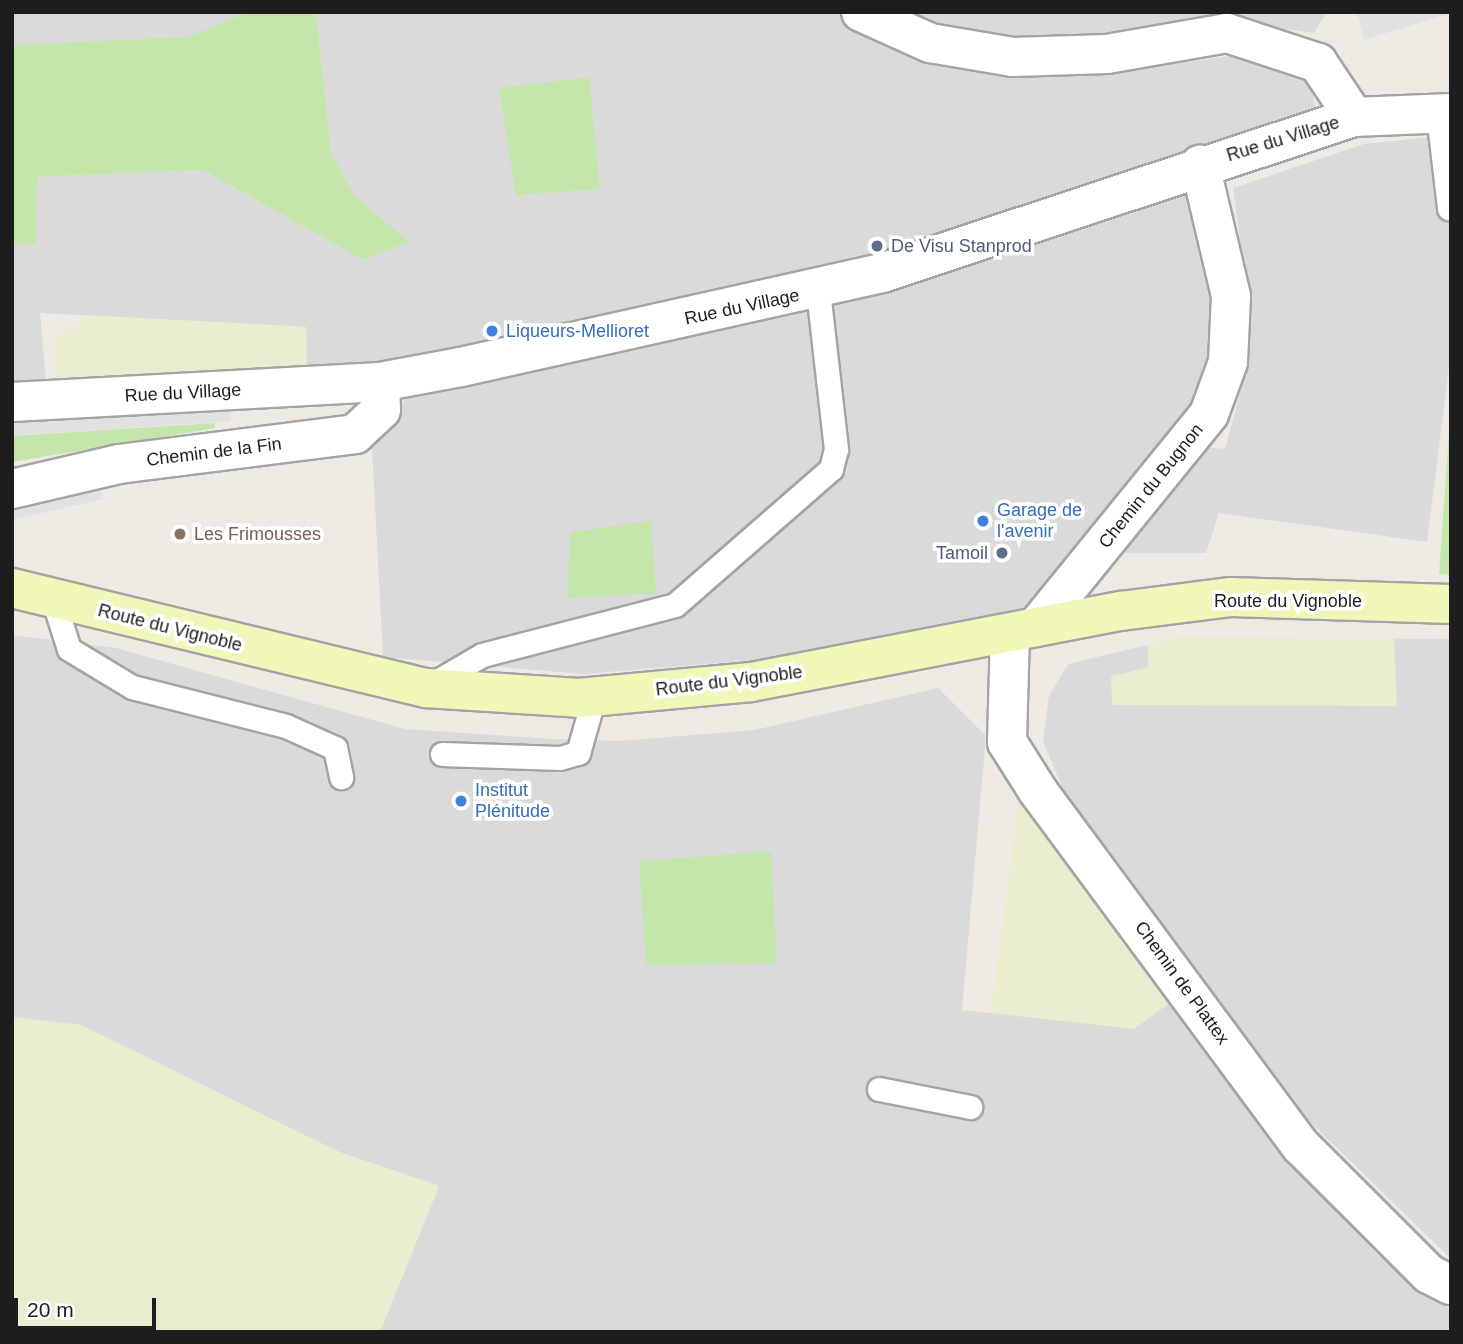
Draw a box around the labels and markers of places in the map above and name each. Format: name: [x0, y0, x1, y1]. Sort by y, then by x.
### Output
place label: De Visu Stanprod: [891, 235, 1032, 257]
marker: De Visu Stanprod: [869, 238, 885, 254]
place label: Liqueurs-Mellioret: [506, 320, 649, 342]
marker: Liqueurs-Mellioret: [484, 323, 500, 339]
place label: Garage de l'avenir: [997, 500, 1082, 542]
marker: Garage de l'avenir: [975, 513, 991, 529]
place label: Les Frimousses: [194, 523, 321, 545]
marker: Les Frimousses: [172, 526, 188, 542]
place label: Tamoil: [936, 542, 988, 564]
marker: Tamoil: [994, 545, 1010, 561]
place label: Institut Plénitude: [475, 780, 550, 822]
marker: Institut Plénitude: [453, 793, 469, 809]

